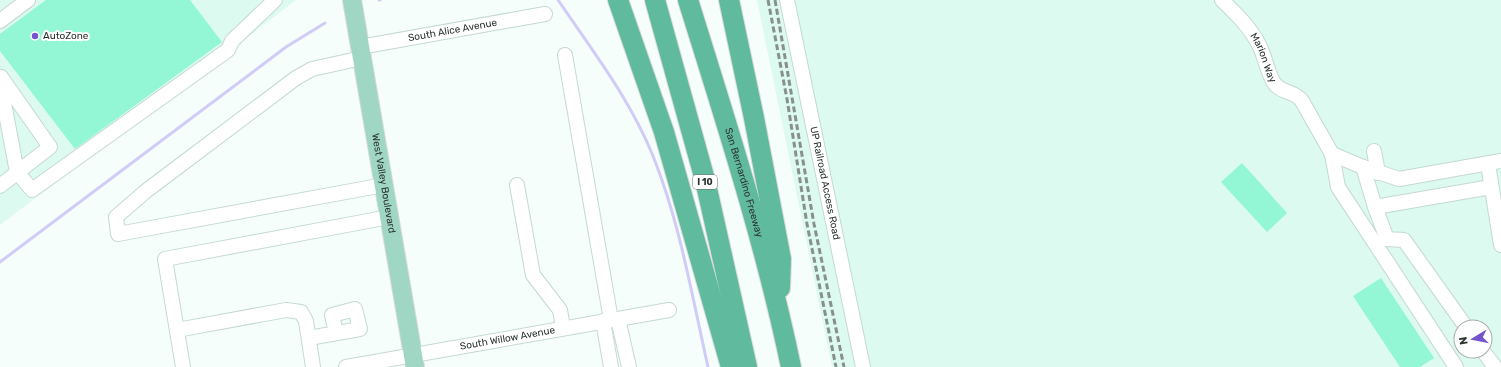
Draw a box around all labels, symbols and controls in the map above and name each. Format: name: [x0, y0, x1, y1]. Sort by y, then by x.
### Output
street label: South Alice Avenue: [407, 17, 498, 44]
place label: AutoZone: [43, 30, 89, 42]
marker: AutoZone: [30, 31, 40, 41]
street label: Marion Way: [1247, 31, 1279, 85]
street label: UP Railroad Access Road: [807, 125, 843, 241]
street label: San Bernardino Freeway: [722, 126, 765, 239]
street label: West Valley Boulevard: [369, 133, 398, 234]
road number: I 10: [693, 175, 717, 189]
north arrow: [1453, 319, 1493, 359]
street label: South Willow Avenue: [459, 324, 556, 353]
text: N: [1457, 336, 1471, 346]

